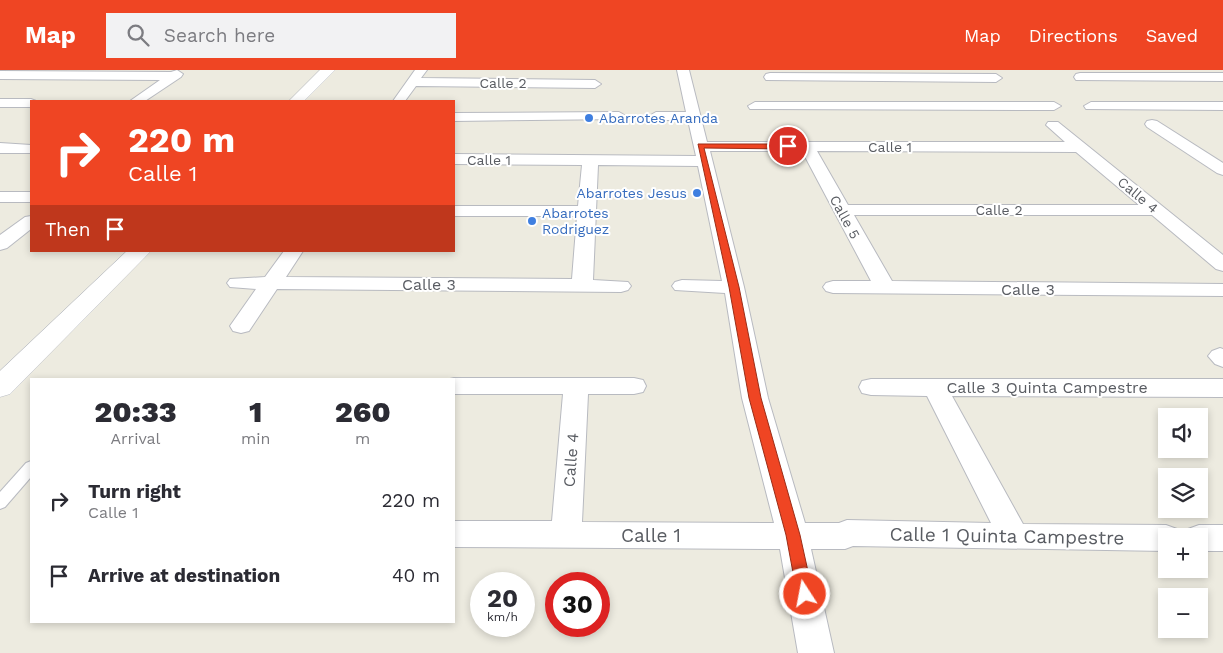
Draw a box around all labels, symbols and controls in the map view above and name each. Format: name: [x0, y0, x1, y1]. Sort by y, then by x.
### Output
search box: [106, 13, 456, 58]
text: Map: [25, 21, 76, 49]
icon: search: [124, 21, 152, 49]
text: Search here: [164, 24, 275, 47]
text: Map: [964, 25, 1001, 46]
text: Directions: [1029, 25, 1118, 46]
text: Saved: [1146, 25, 1198, 46]
street label: Calle 2: [479, 75, 527, 91]
place label: Abarrotes Aranda: [599, 110, 718, 126]
marker: Abarrotes Aranda: [583, 112, 595, 124]
text: 220 m: [128, 119, 235, 161]
icon: right: [45, 120, 110, 185]
pin: [767, 125, 809, 167]
icon: arrive: [774, 132, 802, 160]
street label: Calle 1: [868, 139, 912, 155]
street label: Calle 1: [467, 152, 511, 168]
text: Calle 1: [128, 161, 197, 186]
street label: Calle 4: [1115, 174, 1161, 216]
place label: Abarrotes Jesus: [577, 185, 687, 201]
marker: Abarrotes Jesus: [691, 187, 703, 199]
street label: Calle 5: [827, 193, 863, 241]
street label: Calle 2: [975, 202, 1023, 218]
place label: Abarrotes Rodriguez: [542, 205, 609, 237]
icon: arrive: [101, 215, 129, 243]
marker: Abarrotes Rodriguez: [526, 215, 538, 227]
text: Then: [45, 218, 91, 241]
street label: Calle 3: [402, 275, 456, 294]
street label: Calle 3: [1001, 280, 1055, 299]
street label: Calle 3 Quinta Campestre: [946, 378, 1148, 397]
text: 20:33: [94, 394, 177, 429]
text: 1: [249, 394, 262, 429]
text: 260: [335, 394, 391, 429]
map controls: [1158, 408, 1208, 638]
button: sound: [1158, 408, 1208, 458]
text: Arrival: [111, 429, 160, 448]
text: min: [241, 429, 270, 448]
text: m: [355, 429, 370, 448]
street label: Calle 4: [560, 432, 582, 488]
button: layers: [1158, 468, 1208, 518]
text: Turn right: [88, 480, 181, 503]
icon: right: [45, 487, 73, 515]
text: 220 m: [381, 489, 440, 512]
text: Calle 1: [88, 503, 138, 522]
street label: Calle 1 Quinta Campestre: [889, 522, 1125, 550]
street label: Calle 1: [621, 524, 681, 547]
button: +: [1158, 528, 1208, 578]
icon: arrive: [45, 562, 73, 590]
text: Arrive at destination: [88, 564, 280, 587]
text: 40 m: [392, 564, 440, 587]
position arrow: [778, 567, 830, 619]
speed limit sign: 30: [545, 572, 610, 637]
text: 20: [487, 584, 518, 613]
button: −: [1158, 588, 1208, 638]
text: km/h: [487, 610, 518, 624]

